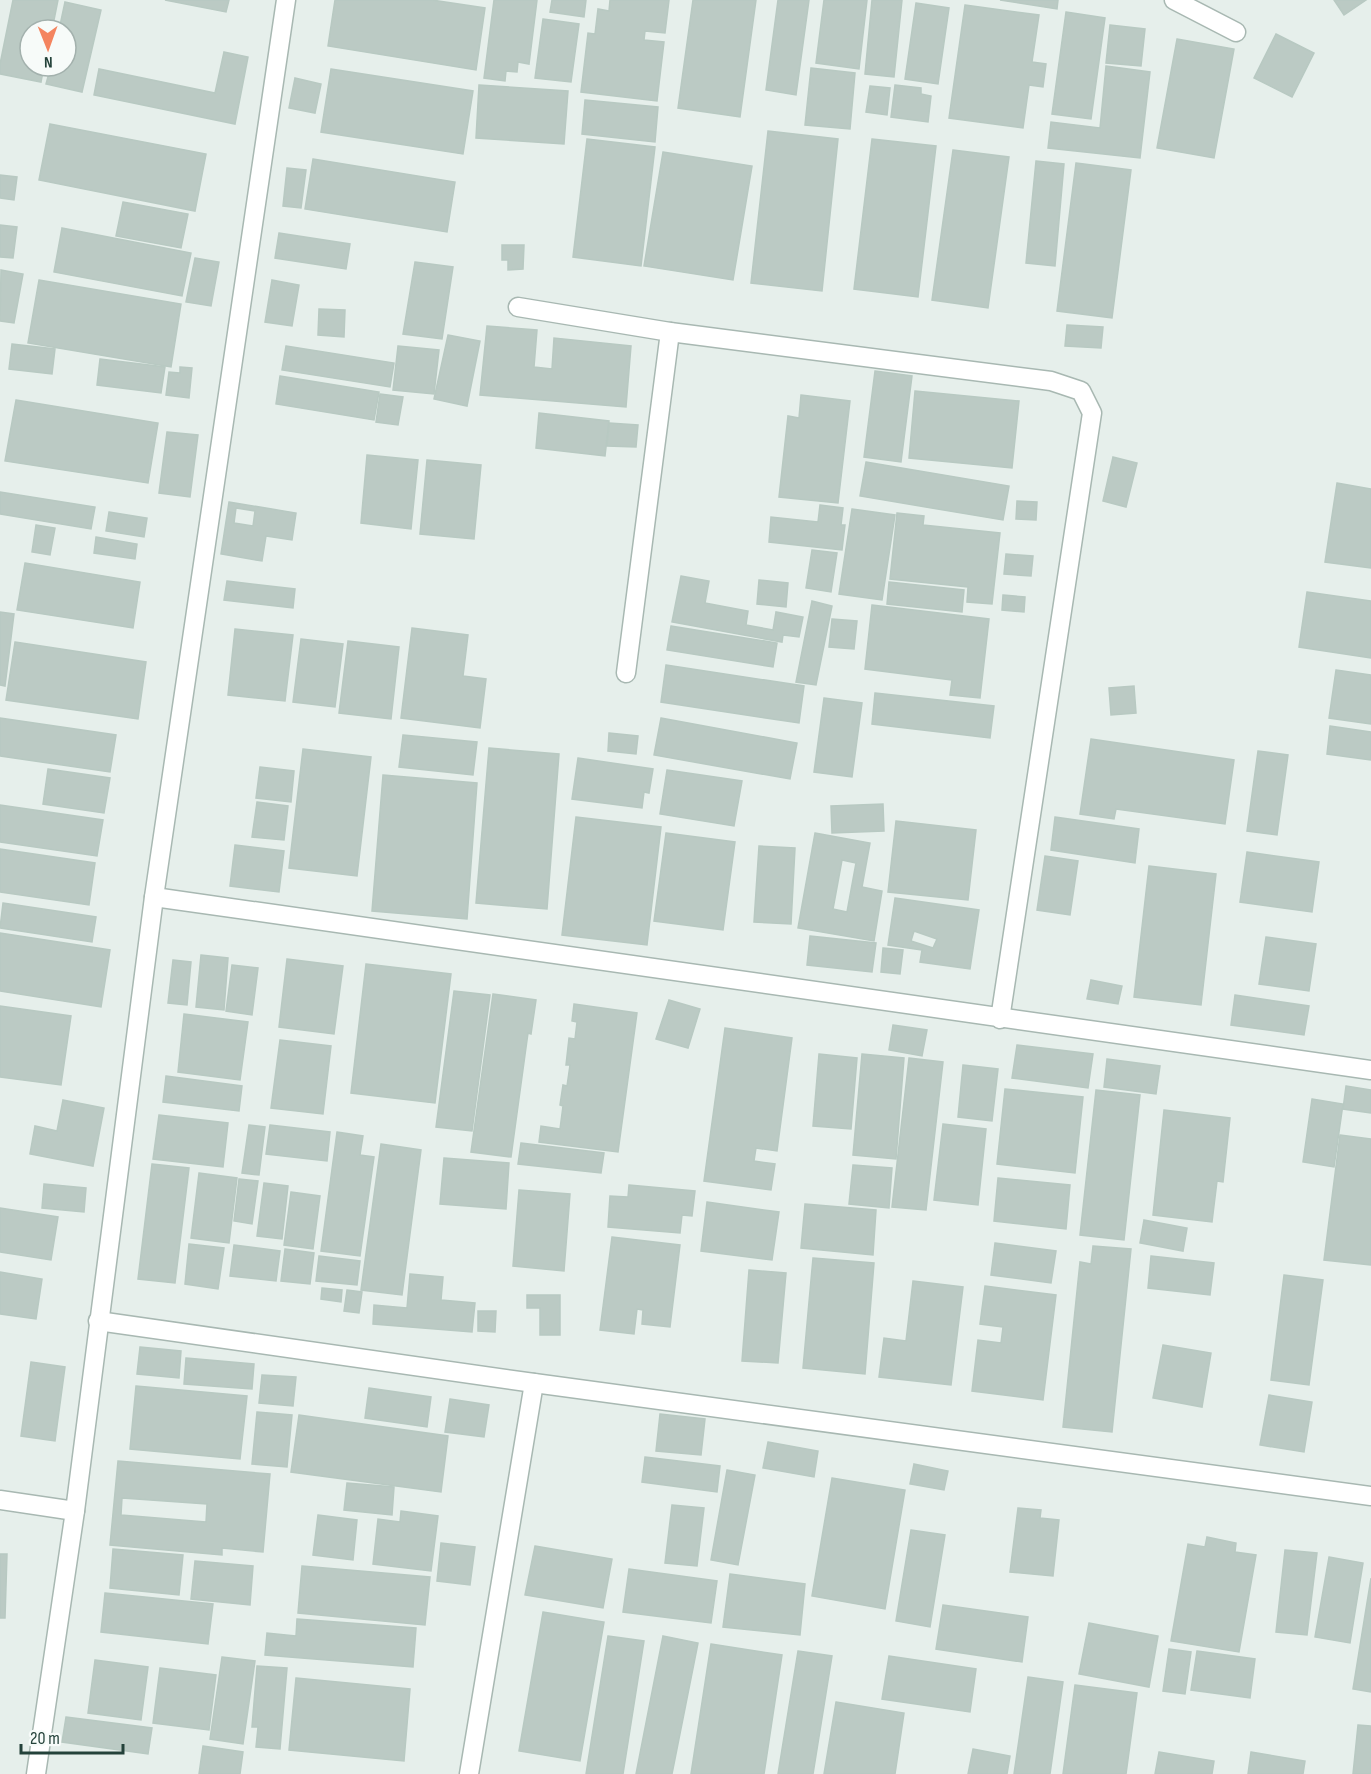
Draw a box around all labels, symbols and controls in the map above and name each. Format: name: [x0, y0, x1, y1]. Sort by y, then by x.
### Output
north arrow: [18, 18, 78, 78]
text: N: [44, 52, 53, 71]
scale bar: [21, 1717, 123, 1755]
text: 20 m: [30, 1728, 60, 1749]

